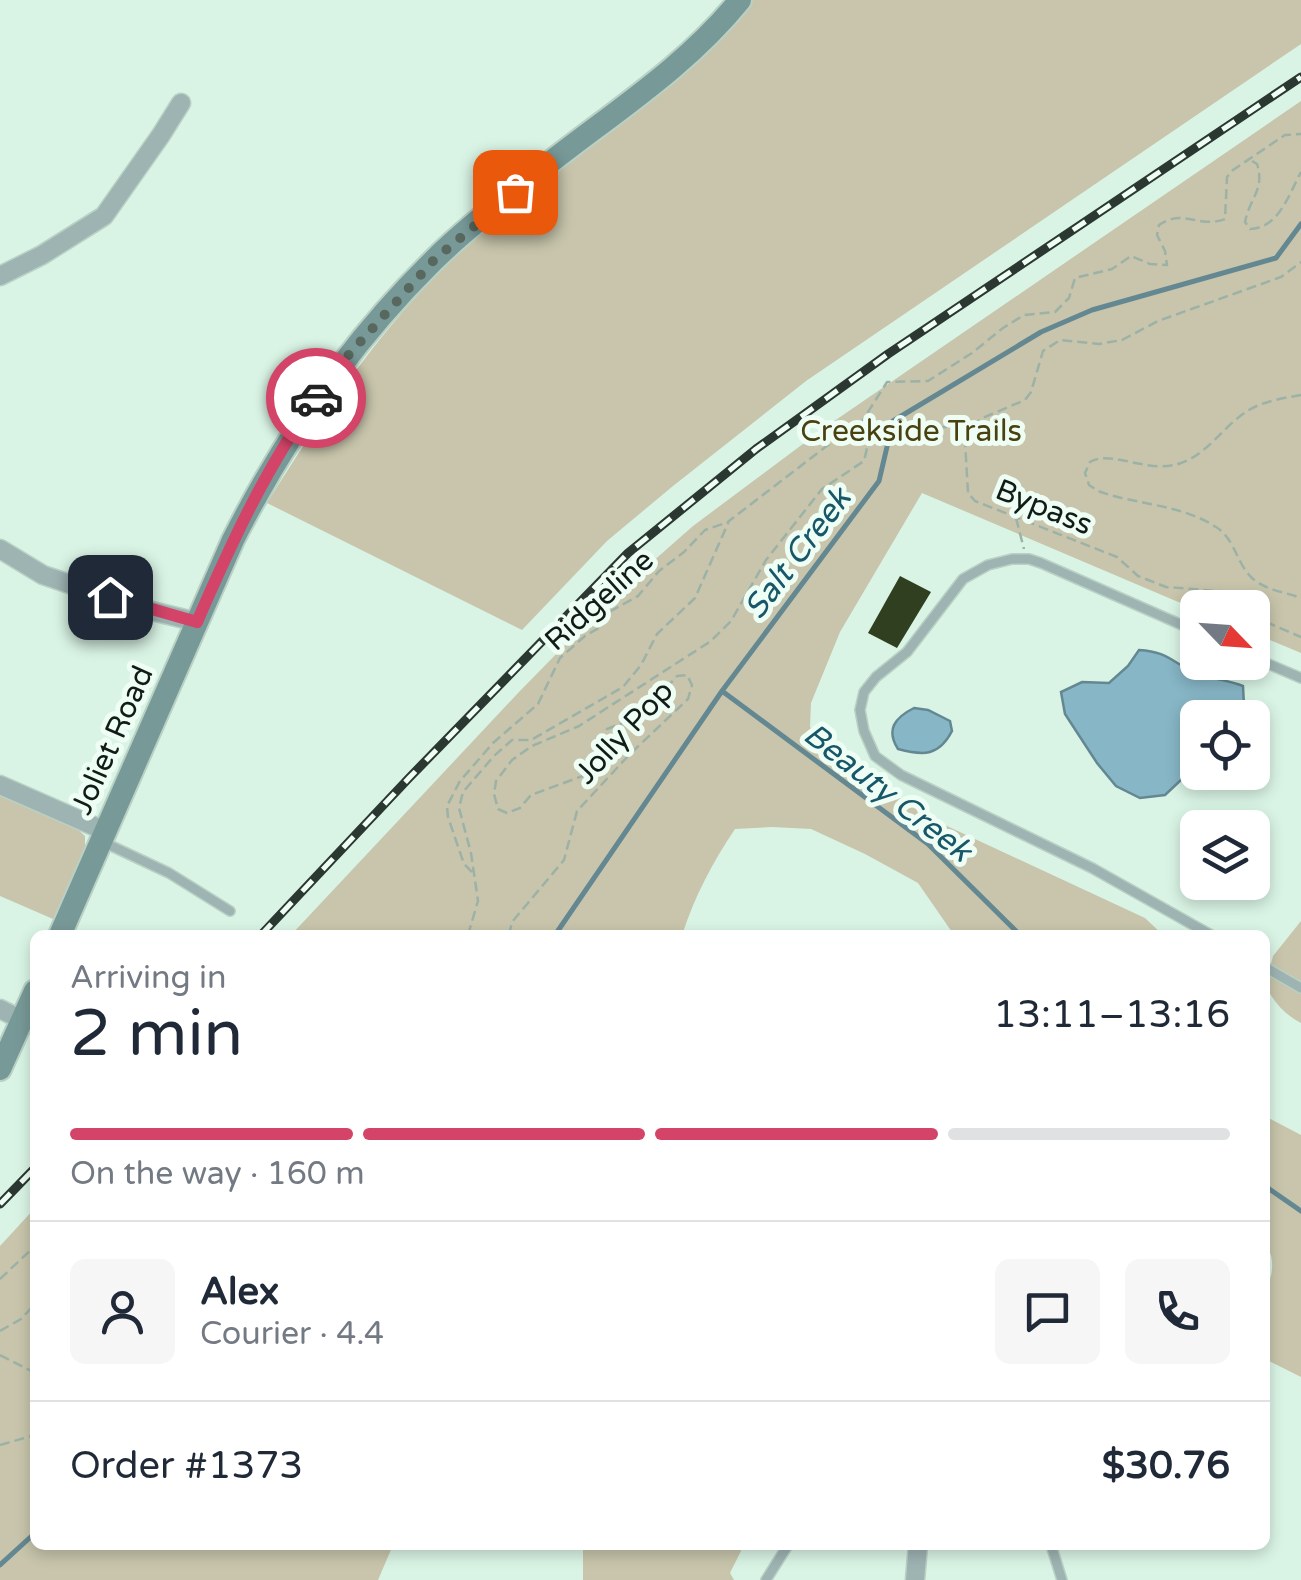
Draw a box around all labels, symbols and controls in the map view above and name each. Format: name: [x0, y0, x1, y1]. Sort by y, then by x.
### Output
pin: [473, 150, 558, 235]
icon: bag: [488, 165, 543, 220]
courier: [266, 348, 366, 448]
icon: car: [289, 371, 344, 426]
park label: Creekside Trails: [800, 413, 1022, 450]
street label: Bypass: [990, 471, 1098, 544]
water label: Salt Creek: [736, 479, 861, 626]
street label: Ridgeline: [537, 542, 661, 659]
pin: [68, 555, 153, 640]
icon: home: [83, 570, 138, 625]
north arrow: [1180, 590, 1270, 680]
map controls: [1180, 590, 1270, 900]
street label: Joliet Road: [63, 660, 162, 820]
street label: Jolly Pop: [567, 673, 682, 792]
button: locate: [1180, 700, 1270, 790]
water label: Beauty Creek: [796, 715, 981, 872]
button: layers: [1180, 810, 1270, 900]
text: Arriving in: [70, 959, 227, 997]
text: 13:11–13:16: [993, 992, 1230, 1038]
text: 2 min: [70, 995, 243, 1074]
text: On the way · 160 m: [70, 1155, 365, 1193]
button: person: [70, 1259, 175, 1364]
button: chat: [995, 1259, 1100, 1364]
button: phone: [1125, 1259, 1230, 1364]
text: Alex: [200, 1269, 279, 1315]
text: Courier · 4.4: [200, 1315, 384, 1353]
text: Order #1373: [70, 1443, 303, 1489]
text: $30.76: [1102, 1443, 1230, 1489]

